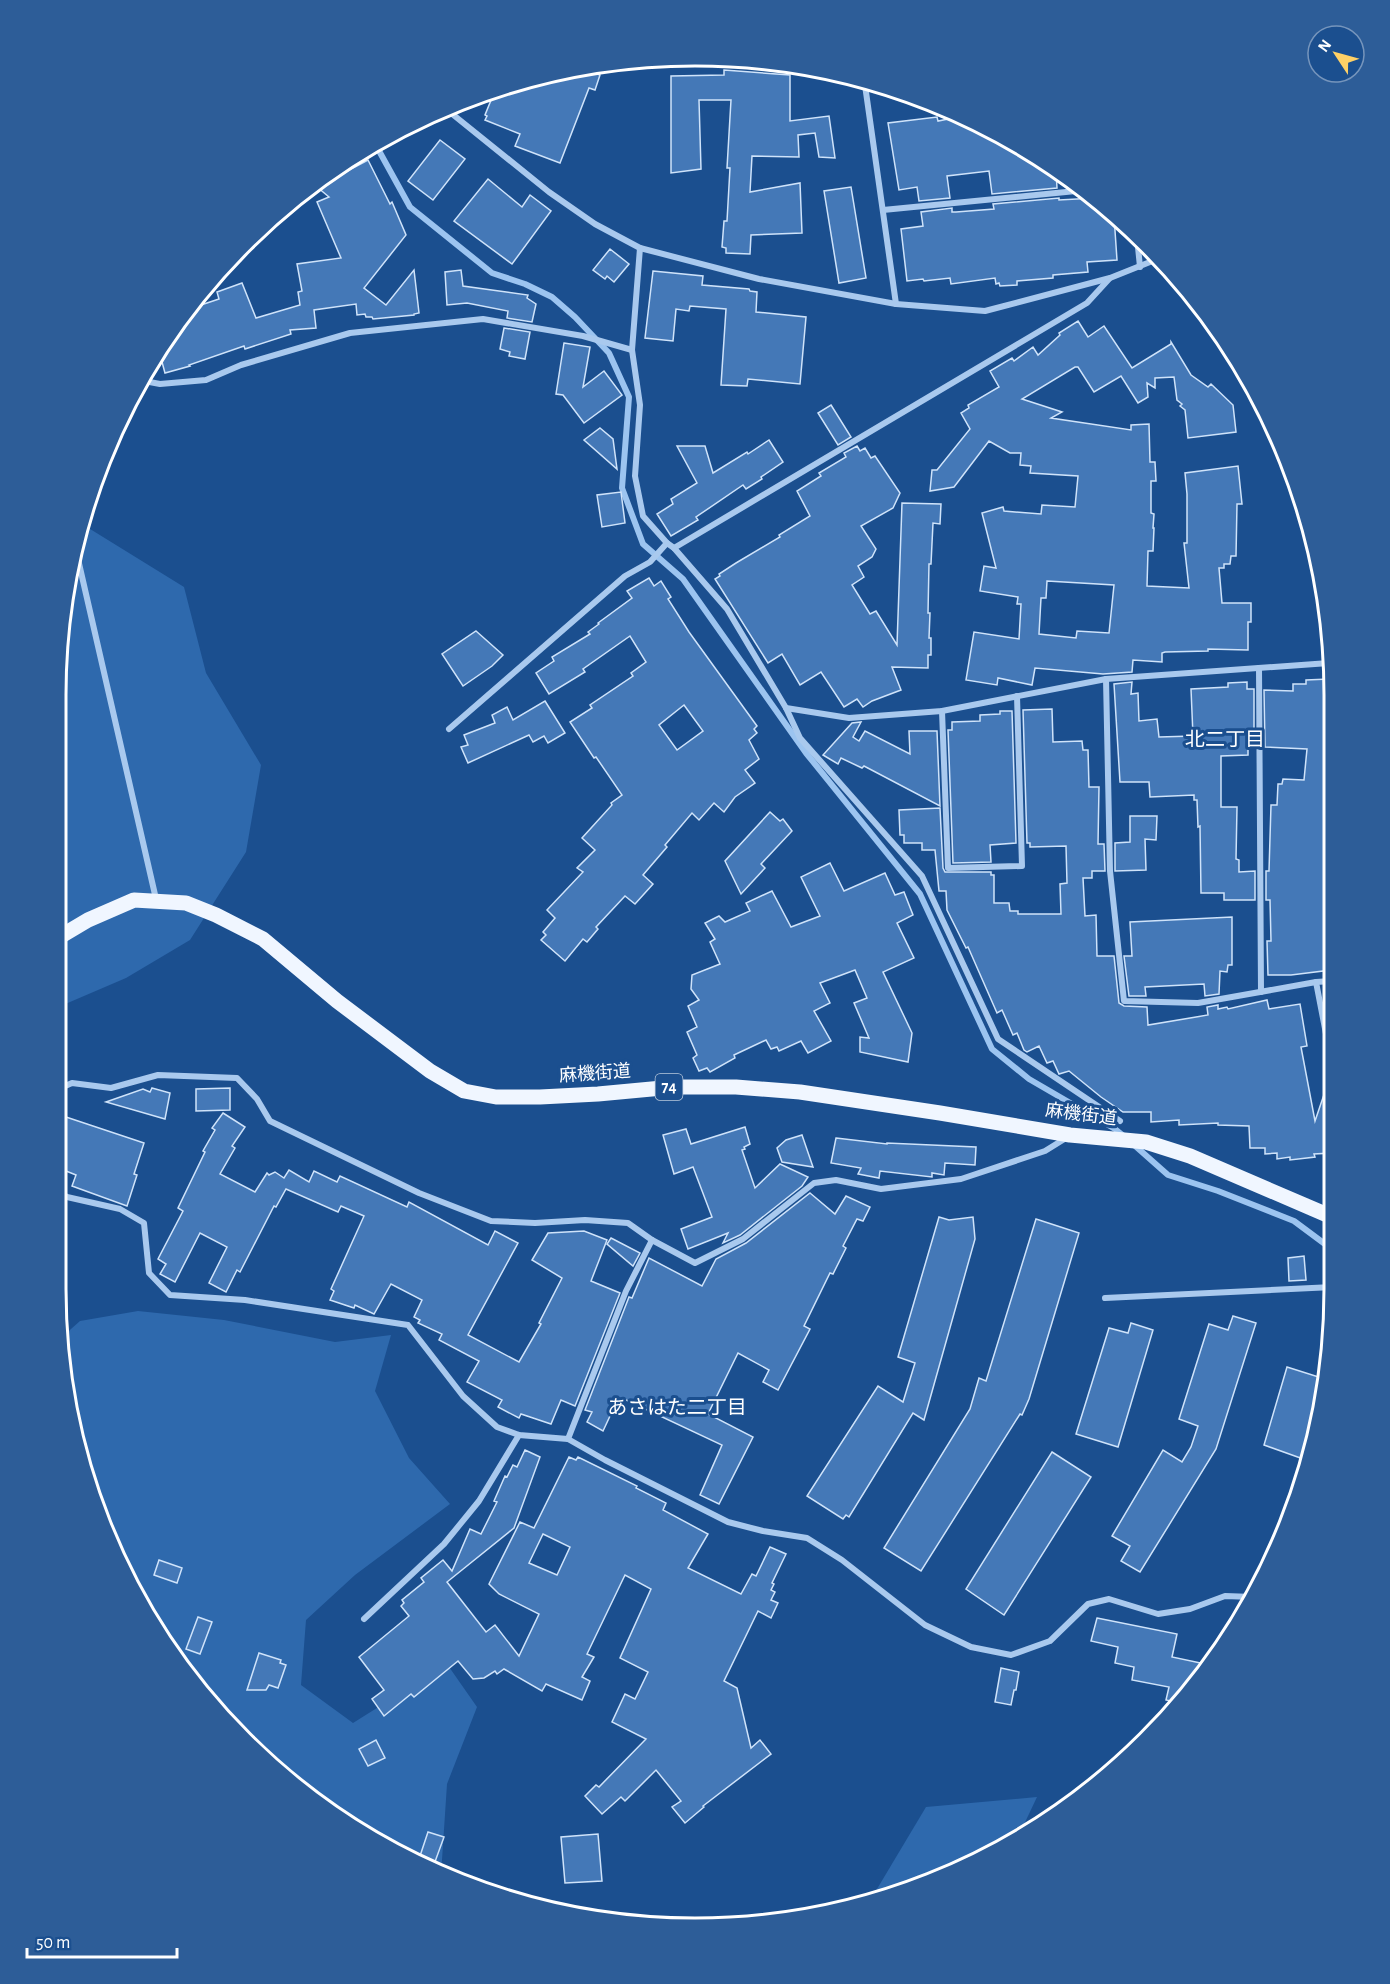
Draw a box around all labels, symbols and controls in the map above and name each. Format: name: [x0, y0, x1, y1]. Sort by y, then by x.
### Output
north arrow: [1306, 24, 1366, 84]
text: N: [1315, 37, 1334, 55]
district label: 北二丁目: [1185, 729, 1265, 750]
street label: 麻機街道: [558, 1061, 632, 1085]
road number: 74: [656, 1074, 682, 1100]
street label: 麻機街道: [1044, 1100, 1118, 1128]
district label: あさはた二丁目: [607, 1398, 747, 1418]
scale bar: [27, 1921, 177, 1959]
text: 50 m: [36, 1934, 70, 1952]

